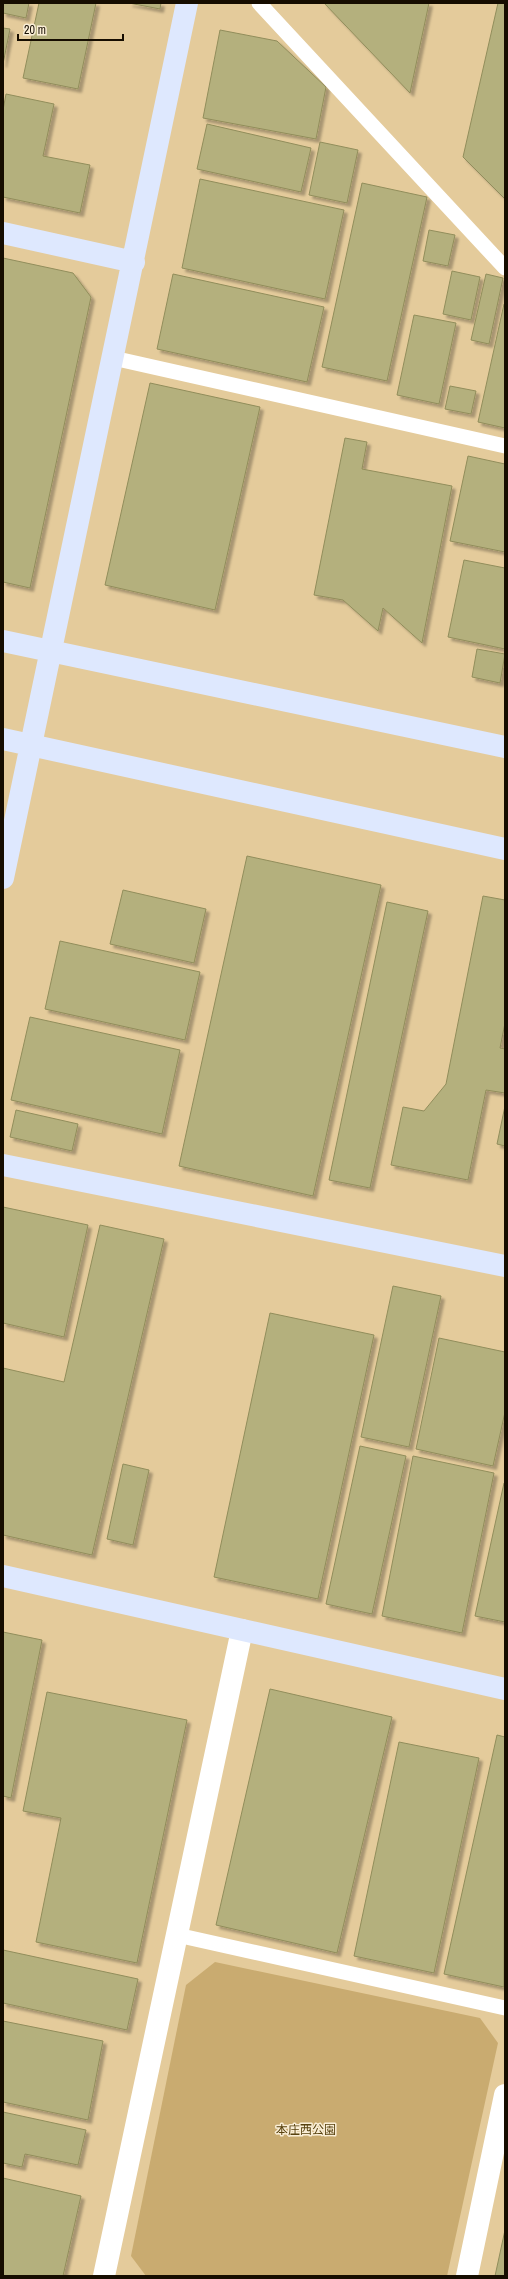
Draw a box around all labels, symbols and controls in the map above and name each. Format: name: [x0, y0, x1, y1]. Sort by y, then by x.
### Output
scale bar: [18, 16, 123, 42]
text: 20 m: [24, 22, 46, 38]
park label: 本庄西公園: [276, 2122, 336, 2138]

